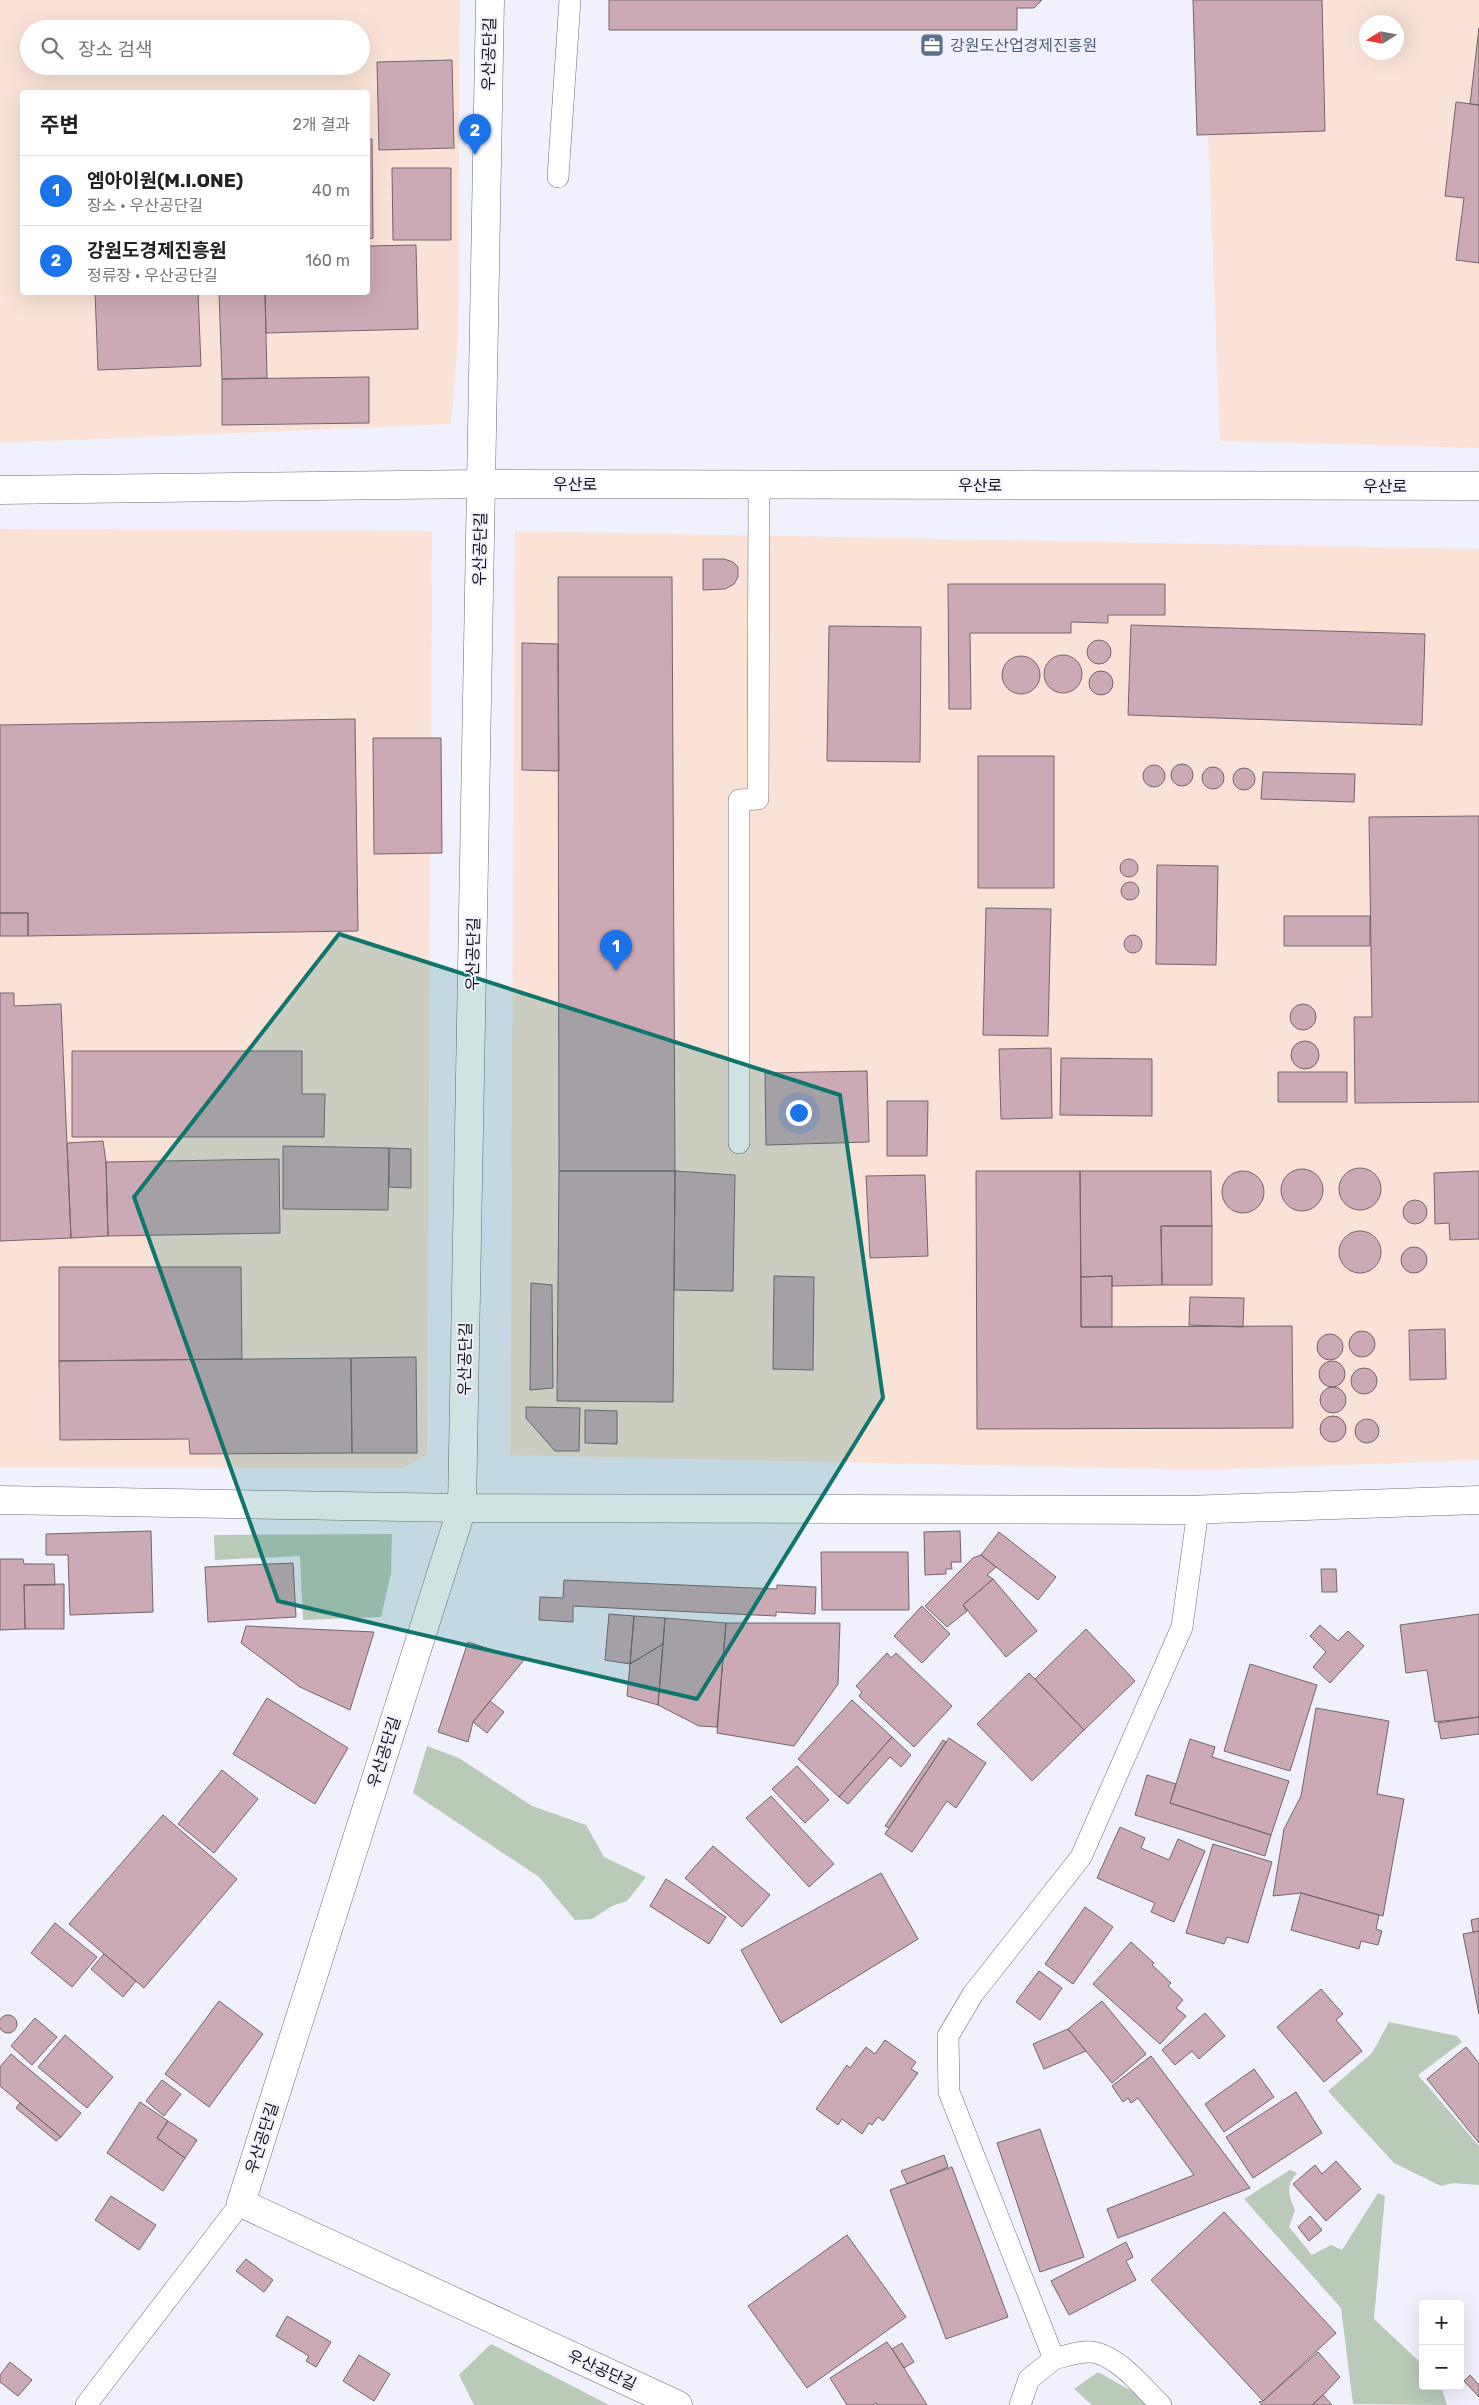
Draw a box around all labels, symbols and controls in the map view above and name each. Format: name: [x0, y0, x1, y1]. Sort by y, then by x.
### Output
north arrow: [1359, 15, 1404, 60]
street label: 우산공단길: [479, 17, 499, 91]
search box: [20, 20, 370, 75]
office icon: 강원도산업경제진흥원: [919, 32, 945, 58]
icon: search: [38, 34, 66, 62]
place label: 강원도산업경제진흥원: [950, 36, 1097, 55]
text: 장소 검색: [78, 38, 153, 61]
text: 주변: [40, 112, 79, 137]
pin: 2: [459, 114, 491, 155]
text: 2개 결과: [293, 115, 350, 134]
text: 엠아이원(M.I.ONE): [87, 169, 243, 192]
text: 1: [52, 181, 60, 200]
text: 40 m: [312, 181, 350, 200]
text: 장소 · 우산공단길: [87, 196, 203, 215]
text: 강원도경제진흥원: [87, 239, 227, 262]
text: 2: [51, 251, 61, 270]
text: 160 m: [305, 251, 350, 270]
text: 정류장 · 우산공단길: [87, 266, 218, 285]
street label: 우산로: [553, 475, 597, 494]
street label: 우산로: [958, 476, 1002, 495]
street label: 우산로: [1363, 477, 1407, 496]
street label: 우산공단길: [470, 512, 490, 586]
street label: 우산공단길: [463, 917, 483, 991]
pin: 1: [600, 930, 632, 971]
your location: [786, 1100, 812, 1126]
street label: 우산공단길: [455, 1322, 475, 1396]
street label: 우산공단길: [364, 1714, 404, 1790]
street label: 우산공단길: [242, 2100, 282, 2176]
map controls: [1419, 2300, 1464, 2390]
button: +: [1419, 2300, 1464, 2345]
button: −: [1419, 2345, 1464, 2390]
street label: 우산공단길: [565, 2346, 639, 2394]

